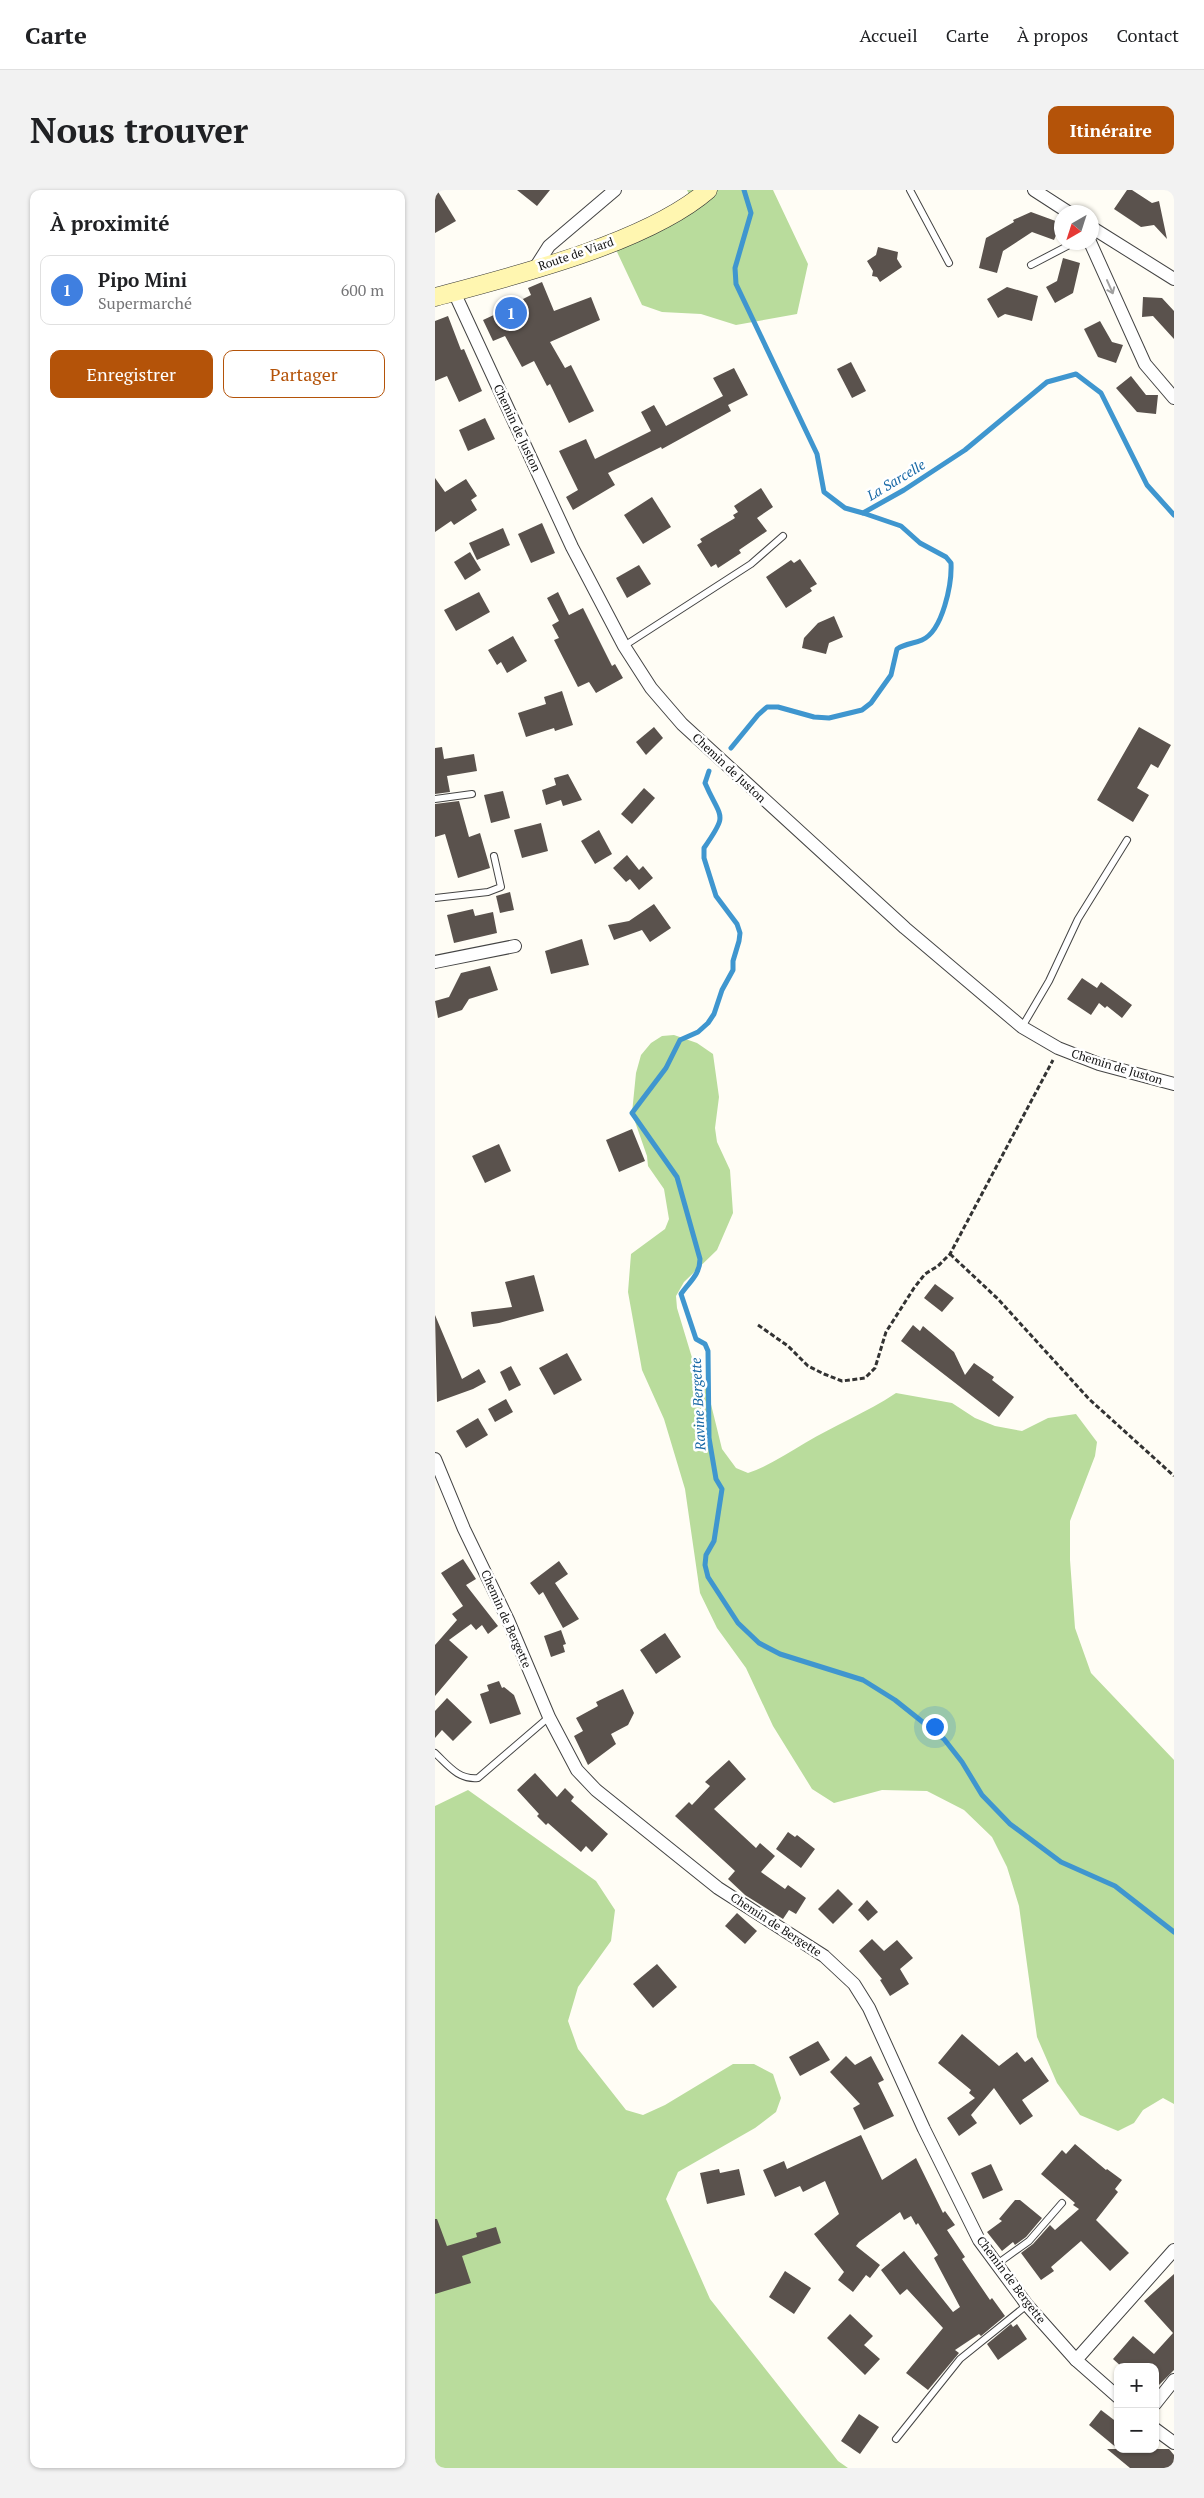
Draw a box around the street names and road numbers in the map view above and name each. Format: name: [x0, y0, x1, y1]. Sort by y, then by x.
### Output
street label: Route de Viard: [536, 234, 616, 273]
street label: Chemin de Juston: [491, 382, 544, 474]
street label: Chemin de Juston: [690, 730, 769, 805]
street label: Chemin de Juston: [1070, 1045, 1165, 1088]
street label: Chemin de Bergette: [478, 1567, 535, 1670]
street label: Chemin de Bergette: [728, 1889, 825, 1960]
street label: Chemin de Bergette: [974, 2233, 1049, 2326]

